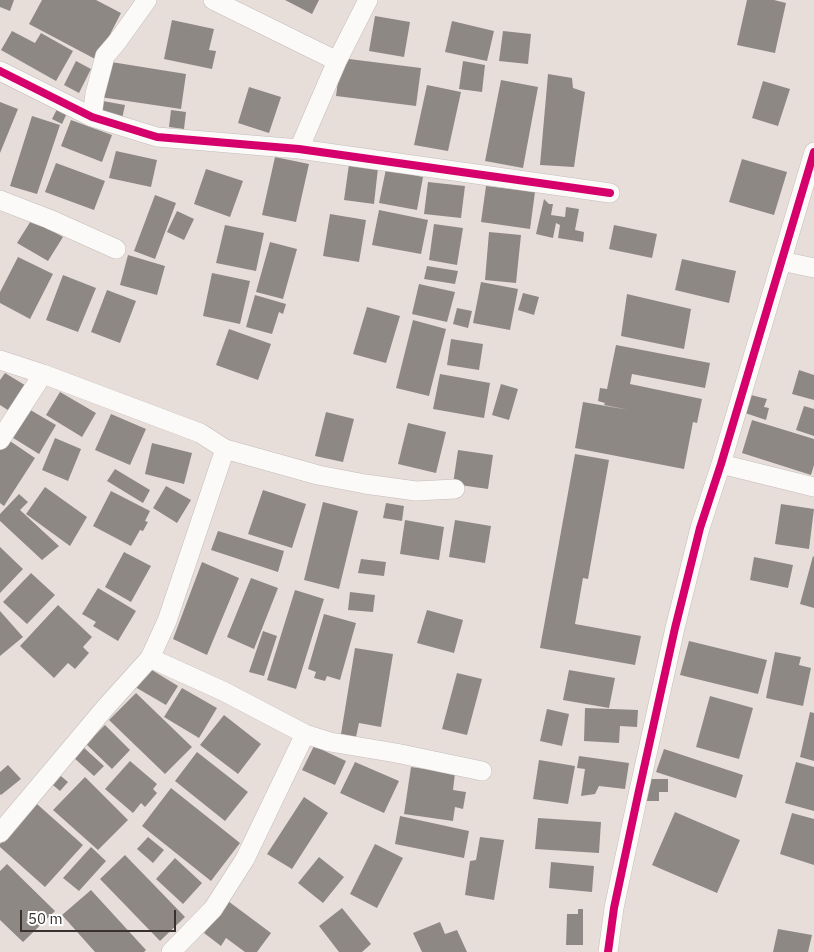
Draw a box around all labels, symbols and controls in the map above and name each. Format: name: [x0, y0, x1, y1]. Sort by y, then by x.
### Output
scale bar: [22, 900, 179, 932]
text: 50 m: [28, 909, 63, 928]

